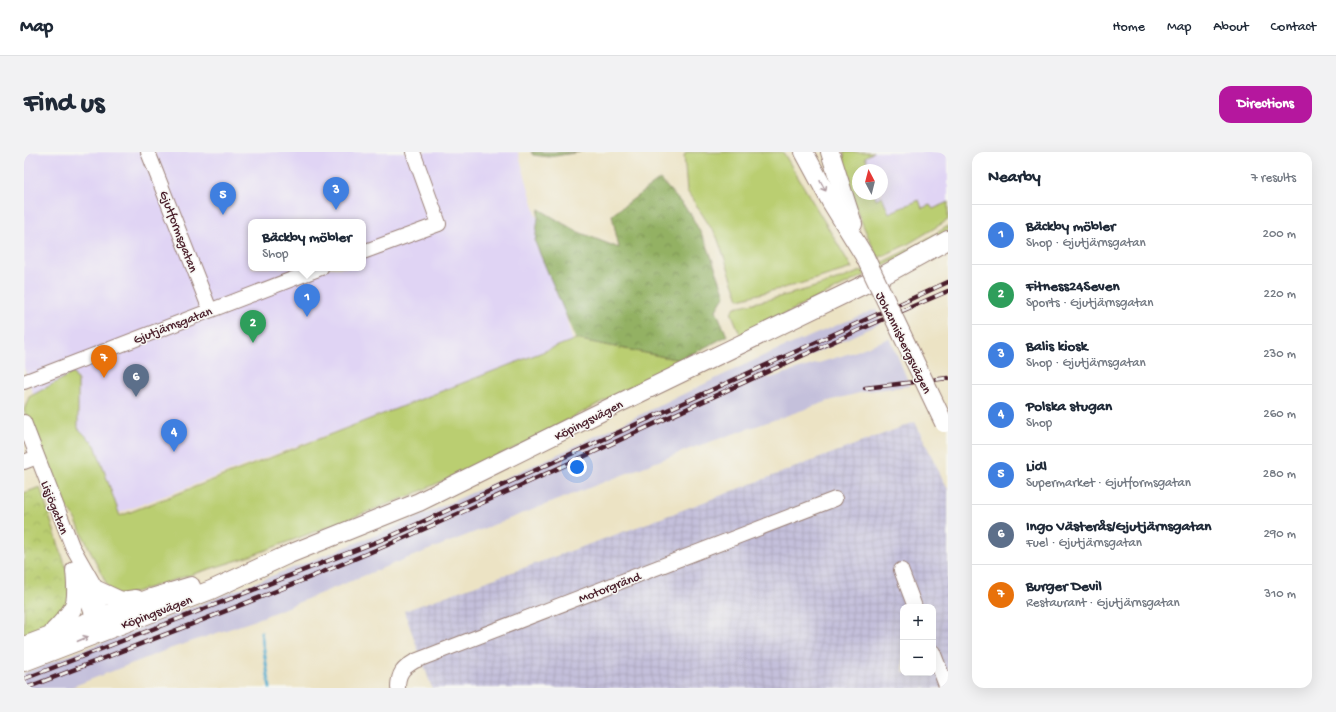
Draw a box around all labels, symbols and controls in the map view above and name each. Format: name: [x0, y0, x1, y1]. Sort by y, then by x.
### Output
text: Map: [20, 16, 53, 39]
text: Home: [1113, 19, 1145, 36]
text: Map: [1167, 19, 1191, 36]
text: About: [1213, 19, 1249, 36]
text: Contact: [1271, 19, 1316, 36]
button: Directions: [1219, 86, 1312, 123]
text: Find us: [24, 88, 104, 121]
north arrow: [852, 164, 888, 200]
text: Nearby: [988, 168, 1041, 188]
text: 7 results: [1251, 171, 1296, 186]
pin: 3: [323, 177, 349, 210]
one-way arrow: [819, 180, 827, 192]
pin: 5: [210, 182, 236, 215]
street label: Gjutformsgatan: [155, 189, 200, 276]
text: Bäckby möbler: [1026, 218, 1115, 236]
popup: [248, 219, 366, 271]
text: 1: [998, 227, 1004, 242]
text: 200 m: [1263, 227, 1296, 242]
text: Bäckby möbler: [262, 229, 352, 247]
text: Shop · Gjutjärnsgatan: [1026, 236, 1146, 251]
text: Shop: [262, 247, 289, 262]
text: Fitness24Seven: [1026, 278, 1120, 296]
pin: 1: [294, 284, 320, 317]
text: 2: [998, 287, 1004, 302]
text: 220 m: [1264, 287, 1296, 302]
street label: Johannisbergsvägen: [872, 290, 934, 397]
text: Sports · Gjutjärnsgatan: [1026, 296, 1153, 311]
street label: Gjutjärnsgatan: [131, 304, 215, 348]
pin: 2: [240, 310, 266, 343]
text: Balis kiosk: [1026, 338, 1088, 356]
pin: 7: [91, 345, 117, 378]
text: 3: [998, 347, 1004, 362]
text: 230 m: [1263, 347, 1296, 362]
text: Shop · Gjutjärnsgatan: [1026, 356, 1146, 371]
pin: 6: [123, 364, 149, 397]
street label: Köpingsvägen: [552, 397, 627, 445]
text: Polska stugan: [1026, 398, 1112, 416]
text: 4: [998, 407, 1004, 422]
text: 260 m: [1263, 407, 1296, 422]
text: Shop: [1026, 416, 1052, 431]
pin: 4: [161, 419, 187, 452]
your location: [567, 457, 587, 477]
text: Lidl: [1026, 458, 1047, 476]
text: 5: [998, 467, 1004, 482]
text: 280 m: [1263, 467, 1296, 482]
text: Supermarket · Gjutformsgatan: [1026, 476, 1191, 491]
street label: Lisjögatan: [37, 479, 71, 538]
text: Ingo Västerås/Gjutjärnsgatan: [1026, 518, 1212, 536]
text: 6: [998, 527, 1004, 542]
text: 290 m: [1263, 527, 1296, 542]
text: Fuel · Gjutjärnsgatan: [1026, 536, 1142, 551]
street label: Motorgränd: [577, 569, 644, 607]
text: Burger Devil: [1026, 578, 1102, 596]
text: 7: [998, 587, 1004, 602]
text: 310 m: [1264, 587, 1296, 602]
street label: Köpingsvägen: [119, 593, 195, 634]
text: Restaurant · Gjutjärnsgatan: [1026, 596, 1180, 611]
map controls: [900, 604, 936, 676]
button: +: [900, 604, 936, 640]
one-way arrow: [77, 635, 89, 643]
button: −: [900, 640, 936, 676]

